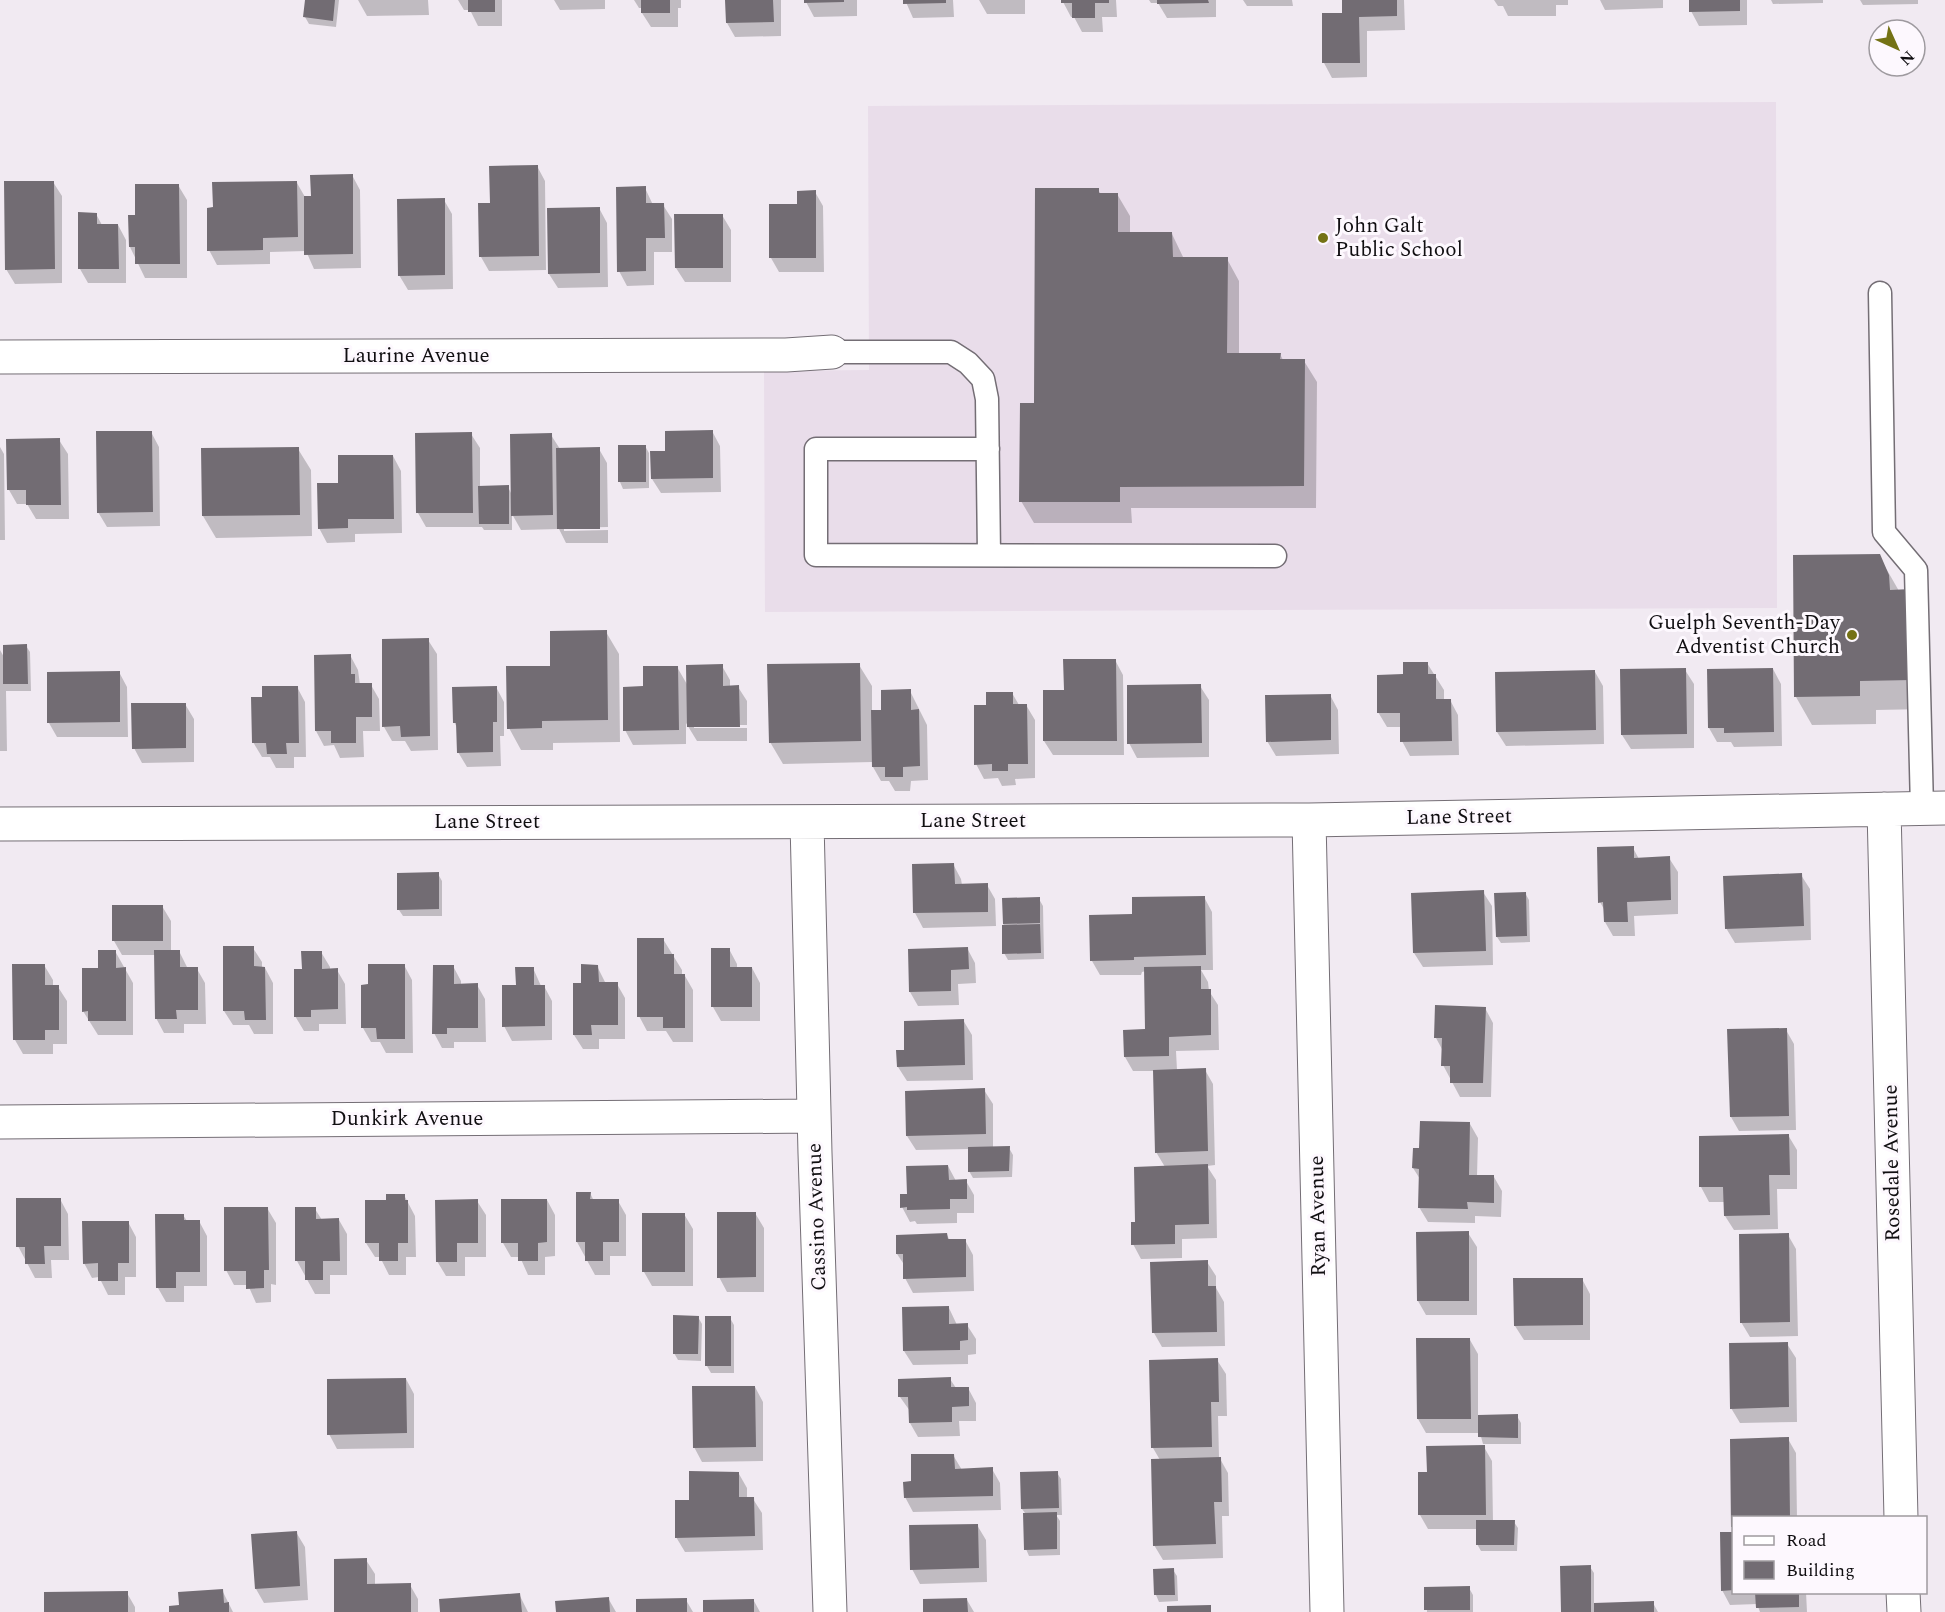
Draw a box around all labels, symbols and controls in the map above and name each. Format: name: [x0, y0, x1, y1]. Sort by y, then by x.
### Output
north arrow: [1867, 18, 1927, 78]
text: N: [1894, 45, 1920, 71]
place label: John Galt Public School: [1335, 210, 1463, 266]
marker: John Galt Public School: [1316, 231, 1330, 245]
street label: Laurine Avenue: [342, 340, 490, 372]
place label: Guelph Seventh-Day Adventist Church: [1648, 607, 1841, 663]
marker: Guelph Seventh-Day Adventist Church: [1845, 628, 1859, 642]
street label: Lane Street: [1406, 800, 1512, 834]
street label: Lane Street: [920, 805, 1026, 837]
street label: Lane Street: [434, 806, 540, 838]
street label: Rosedale Avenue: [1875, 1084, 1909, 1242]
street label: Dunkirk Avenue: [331, 1103, 483, 1135]
street label: Cassino Avenue: [798, 1142, 836, 1292]
street label: Ryan Avenue: [1301, 1155, 1335, 1277]
legend: [1732, 1516, 1927, 1594]
text: Road: [1786, 1527, 1827, 1554]
text: Building: [1786, 1557, 1855, 1584]

